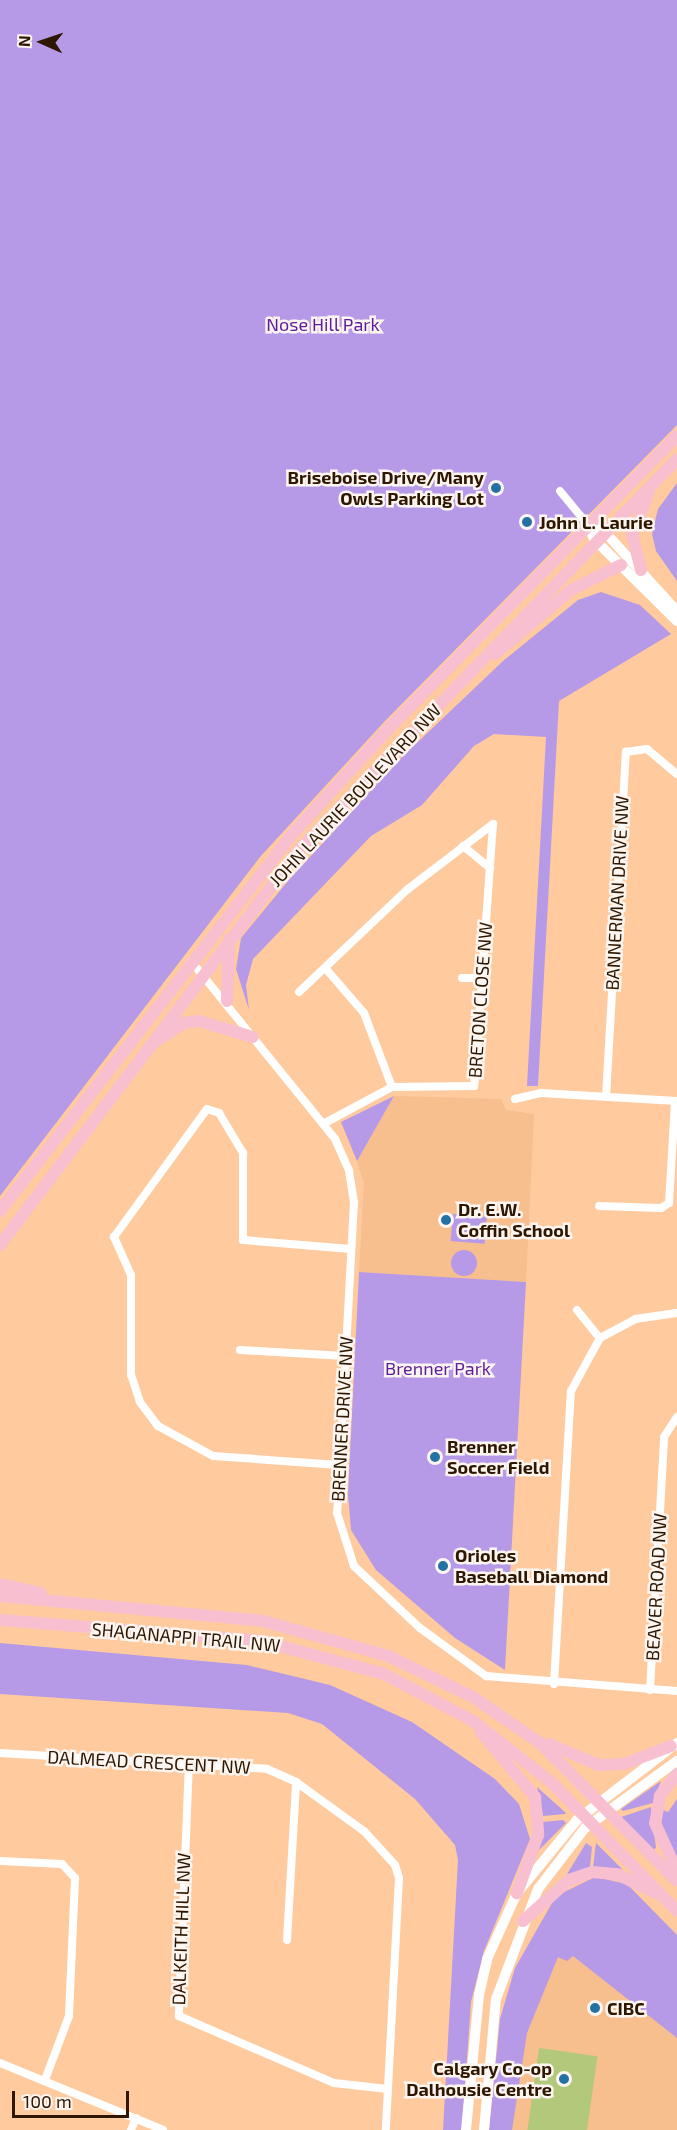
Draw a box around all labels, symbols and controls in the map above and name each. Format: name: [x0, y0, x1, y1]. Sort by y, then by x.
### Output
north arrow: [12, 12, 72, 72]
text: N: [14, 35, 33, 47]
park label: Nose Hill Park: [266, 313, 380, 335]
place label: Briseboise Drive/Many Owls Parking Lot: [288, 467, 484, 510]
marker: Briseboise Drive/Many Owls Parking Lot: [489, 481, 503, 495]
place label: John L. Laurie: [539, 511, 653, 533]
marker: John L. Laurie: [520, 515, 534, 529]
street label: JOHN LAURIE BOULEVARD NW: [265, 699, 445, 891]
street label: BANNERMAN DRIVE NW: [601, 795, 633, 991]
street label: BRETON CLOSE NW: [464, 921, 496, 1079]
place label: Dr. E.W. Coffin School: [458, 1199, 570, 1242]
marker: Dr. E.W. Coffin School: [439, 1213, 453, 1227]
street label: BRENNER DRIVE NW: [327, 1336, 357, 1502]
park label: Brenner Park: [385, 1357, 491, 1379]
place label: Brenner Soccer Field: [447, 1436, 550, 1478]
marker: Brenner Soccer Field: [428, 1450, 442, 1464]
street label: BEAVER ROAD NW: [641, 1513, 671, 1661]
place label: Orioles Baseball Diamond: [455, 1545, 609, 1588]
marker: Orioles Baseball Diamond: [436, 1559, 450, 1573]
street label: SHAGANAPPI TRAIL NW: [90, 1618, 282, 1656]
street label: DALMEAD CRESCENT NW: [46, 1746, 252, 1778]
street label: DALKEITH HILL NW: [168, 1852, 194, 2006]
place label: CIBC: [607, 1997, 645, 2019]
marker: CIBC: [588, 2001, 602, 2015]
place label: Calgary Co-op Dalhousie Centre: [406, 2058, 552, 2100]
marker: Calgary Co-op Dalhousie Centre: [557, 2072, 571, 2086]
scale bar: [15, 2079, 132, 2117]
text: 100 m: [23, 2090, 72, 2112]

